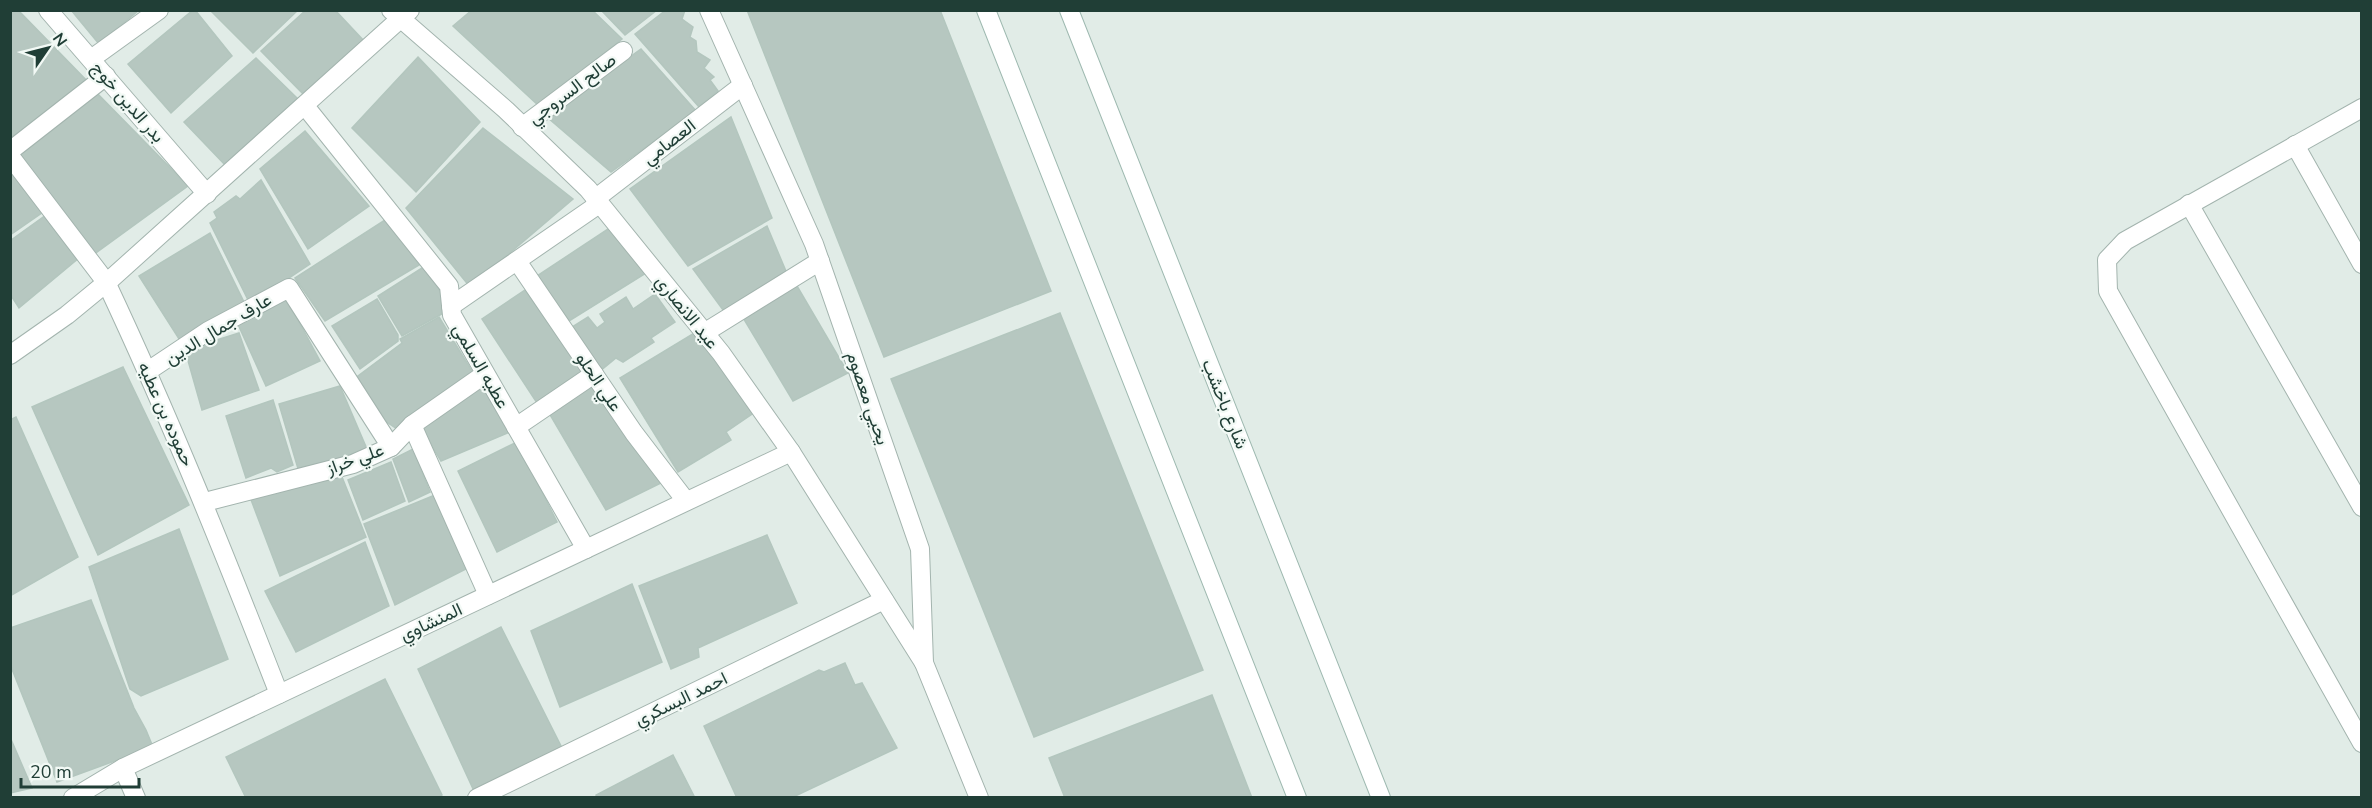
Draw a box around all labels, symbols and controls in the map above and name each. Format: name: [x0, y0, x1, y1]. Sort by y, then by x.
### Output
north arrow: [18, 18, 78, 78]
text: N: [47, 29, 72, 51]
street label: صالح السروجي: [523, 48, 623, 133]
street label: بدر الدين خوج: [86, 56, 170, 148]
street label: العصامي: [637, 114, 702, 173]
street label: عيد الانصاري: [647, 270, 724, 356]
street label: عارف جمال الدين: [160, 288, 276, 370]
street label: عطيه السلمي: [444, 319, 515, 414]
street label: علي الحلو: [568, 348, 628, 418]
street label: يحيي معصوم: [838, 348, 895, 449]
street label: شارع باخشب: [1196, 356, 1254, 452]
street label: حموده بن عطيه: [132, 358, 200, 470]
street label: علي خراز: [322, 438, 388, 484]
street label: المنشاوي: [396, 597, 467, 650]
street label: احمد البسكري: [631, 666, 733, 734]
scale bar: [21, 751, 140, 789]
text: 20 m: [30, 760, 72, 784]

